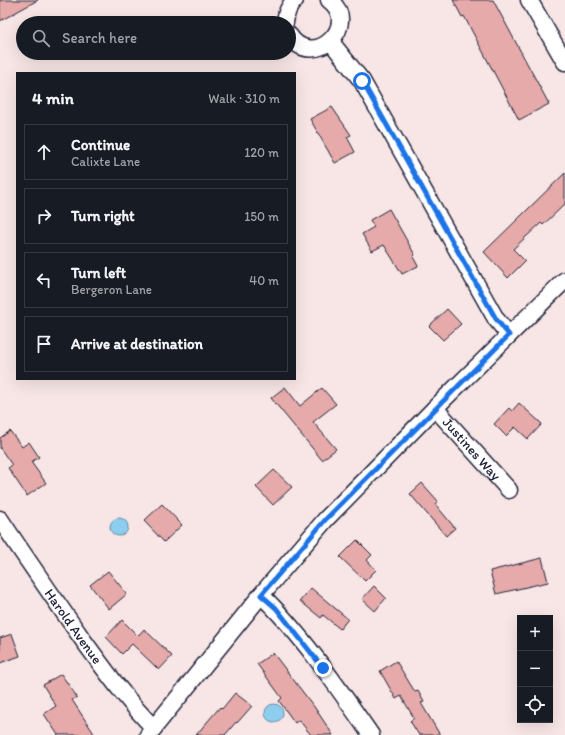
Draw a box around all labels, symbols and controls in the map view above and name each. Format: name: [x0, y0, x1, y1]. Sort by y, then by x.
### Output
search box: [16, 16, 296, 60]
icon: search: [30, 27, 52, 49]
text: Search here: [62, 29, 137, 47]
route start: [353, 72, 371, 90]
text: 4 min: [32, 88, 74, 108]
text: Walk · 310 m: [208, 91, 280, 106]
text: Continue: [71, 136, 130, 154]
icon: ahead: [33, 141, 55, 163]
text: 120 m: [244, 145, 279, 160]
text: Calixte Lane: [71, 154, 140, 169]
icon: right: [33, 205, 55, 227]
text: Turn right: [71, 207, 135, 225]
text: 150 m: [244, 209, 279, 224]
text: Turn left: [71, 264, 126, 282]
icon: left: [33, 269, 55, 291]
text: 40 m: [249, 273, 279, 288]
text: Bergeron Lane: [71, 282, 152, 297]
icon: arrive: [33, 333, 55, 355]
text: Arrive at destination: [71, 335, 203, 353]
street label: Justines Way: [439, 414, 505, 484]
street label: Harold Avenue: [41, 585, 106, 667]
map controls: [517, 615, 553, 723]
button: +: [517, 615, 553, 651]
button: −: [517, 651, 553, 687]
route end: [314, 659, 332, 677]
button: locate: [517, 687, 553, 723]

